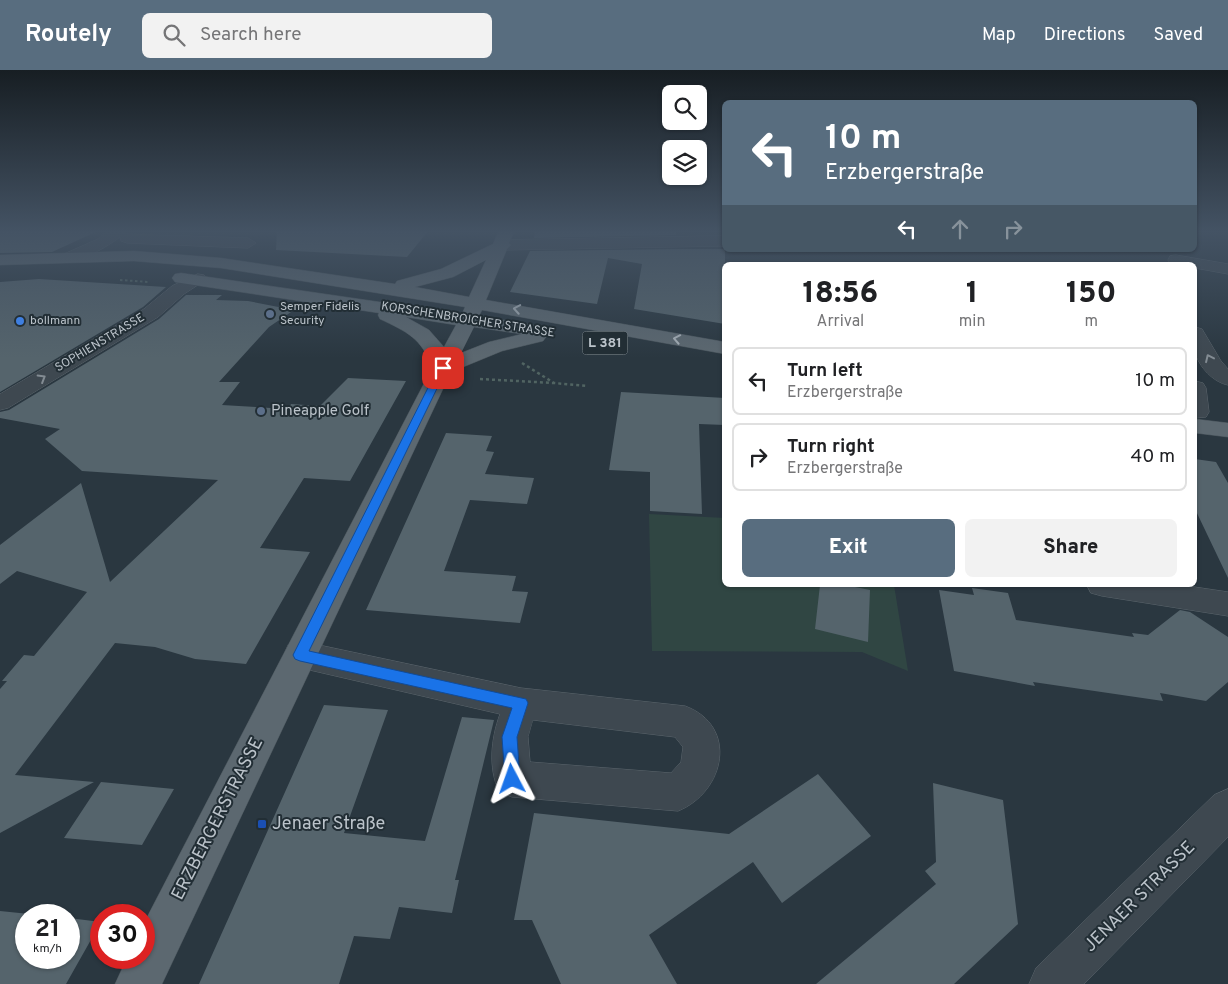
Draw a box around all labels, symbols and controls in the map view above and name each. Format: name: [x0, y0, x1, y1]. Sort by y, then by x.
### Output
search box: [142, 13, 492, 58]
text: Routely: [25, 20, 112, 50]
icon: search: [160, 21, 188, 49]
text: Search here: [200, 23, 301, 47]
text: Map: [982, 24, 1016, 47]
text: Directions: [1044, 24, 1126, 47]
text: Saved: [1154, 24, 1203, 47]
map controls: [662, 85, 707, 185]
button: search: [662, 85, 707, 130]
text: 10 m: [825, 117, 901, 161]
icon: left: [742, 120, 807, 185]
button: layers: [662, 140, 707, 185]
text: Erzbergerstraße: [825, 160, 984, 187]
icon: left: [893, 215, 921, 243]
icon: ahead: [946, 215, 974, 243]
icon: right: [999, 215, 1027, 243]
text: 18:56: [803, 276, 878, 313]
text: 1: [966, 276, 978, 313]
text: 150: [1066, 276, 1116, 313]
street label: KORSCHENBROICHER STRASSE: [380, 298, 556, 342]
place label: Semper Fidelis Security: [280, 299, 360, 329]
one-way arrow: [513, 305, 522, 315]
marker: Semper Fidelis Security: [264, 308, 276, 320]
street label: SOPHIENSTRASSE: [52, 310, 148, 376]
text: Arrival: [817, 312, 864, 332]
text: min: [959, 312, 985, 332]
text: m: [1084, 312, 1098, 332]
place label: bollmann: [30, 313, 80, 329]
marker: bollmann: [14, 315, 26, 327]
road number: L 381: [582, 332, 628, 354]
one-way arrow: [673, 334, 681, 344]
pin: [422, 347, 464, 389]
icon: arrive: [429, 354, 457, 382]
one-way arrow: [1204, 354, 1215, 363]
text: Turn left: [787, 359, 863, 383]
icon: left: [744, 367, 772, 395]
text: 10 m: [1135, 369, 1175, 393]
one-way arrow: [36, 375, 45, 385]
text: Erzbergerstraße: [787, 383, 903, 403]
place label: Pineapple Golf: [271, 402, 369, 421]
marker: Pineapple Golf: [255, 405, 267, 417]
text: Turn right: [787, 435, 875, 459]
icon: right: [744, 443, 772, 471]
text: 40 m: [1130, 445, 1175, 469]
text: Erzbergerstraße: [787, 459, 903, 479]
button: Exit: [742, 519, 955, 577]
button: Share: [965, 519, 1177, 577]
street label: ERZBERGERSTRASSE: [167, 734, 269, 904]
position arrow: [485, 752, 537, 804]
place label: Jenaer Straße: [272, 813, 385, 836]
marker: Jenaer Straße: [256, 818, 268, 830]
street label: JENAER STRASSE: [1079, 836, 1201, 958]
speed limit sign: 30: [90, 904, 155, 969]
text: 21: [35, 914, 60, 946]
text: km/h: [33, 941, 62, 957]

